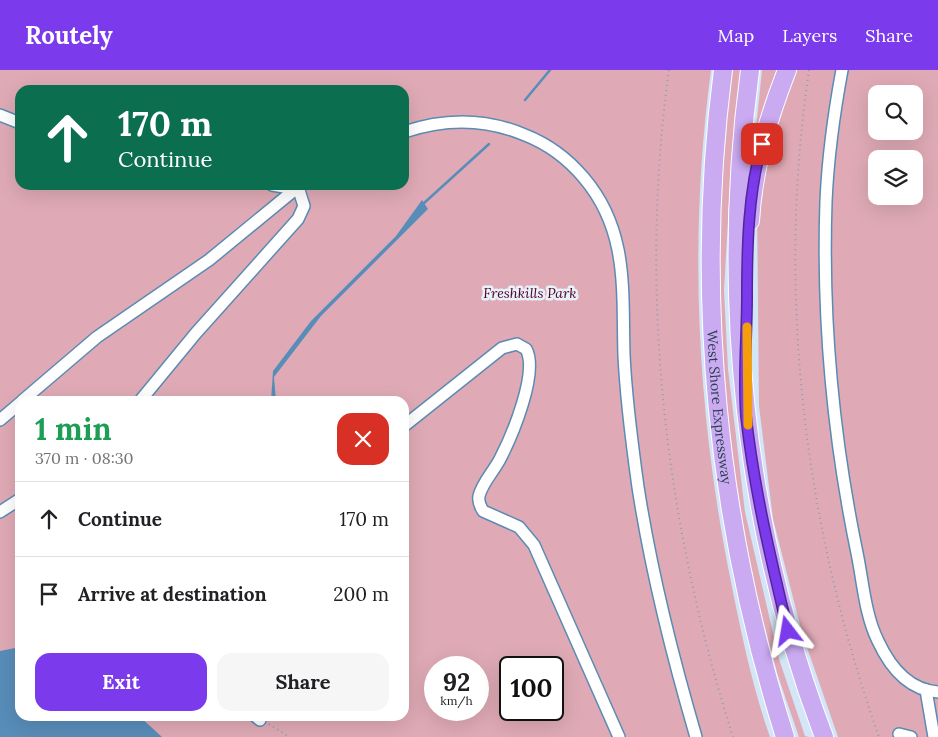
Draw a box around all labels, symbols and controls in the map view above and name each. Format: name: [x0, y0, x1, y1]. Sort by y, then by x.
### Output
text: Routely: [25, 20, 113, 51]
text: Map: [718, 24, 754, 47]
text: Layers: [782, 24, 837, 47]
text: Share: [865, 24, 913, 47]
map controls: [868, 85, 923, 205]
button: search: [868, 85, 923, 140]
text: 170 m: [118, 101, 212, 146]
icon: ahead: [35, 105, 100, 170]
pin: [741, 123, 783, 165]
icon: arrive: [748, 130, 776, 158]
text: Continue: [118, 145, 213, 173]
button: layers: [868, 150, 923, 205]
park label: Freshkills Park: [483, 284, 577, 302]
street label: West Shore Expressway: [703, 330, 736, 486]
text: 1 min: [35, 410, 112, 448]
button: close: [337, 413, 389, 465]
text: 370 m · 08:30: [35, 448, 134, 468]
icon: ahead: [35, 505, 63, 533]
text: Continue: [78, 507, 162, 531]
text: 170 m: [340, 507, 389, 531]
icon: arrive: [35, 580, 63, 608]
text: Arrive at destination: [78, 582, 267, 606]
text: 200 m: [333, 582, 389, 606]
position arrow: [761, 604, 813, 656]
button: Exit: [35, 653, 207, 711]
button: Share: [217, 653, 389, 711]
speed limit sign: 100: [499, 656, 564, 721]
text: 92: [443, 666, 470, 698]
text: km/h: [440, 693, 473, 708]

